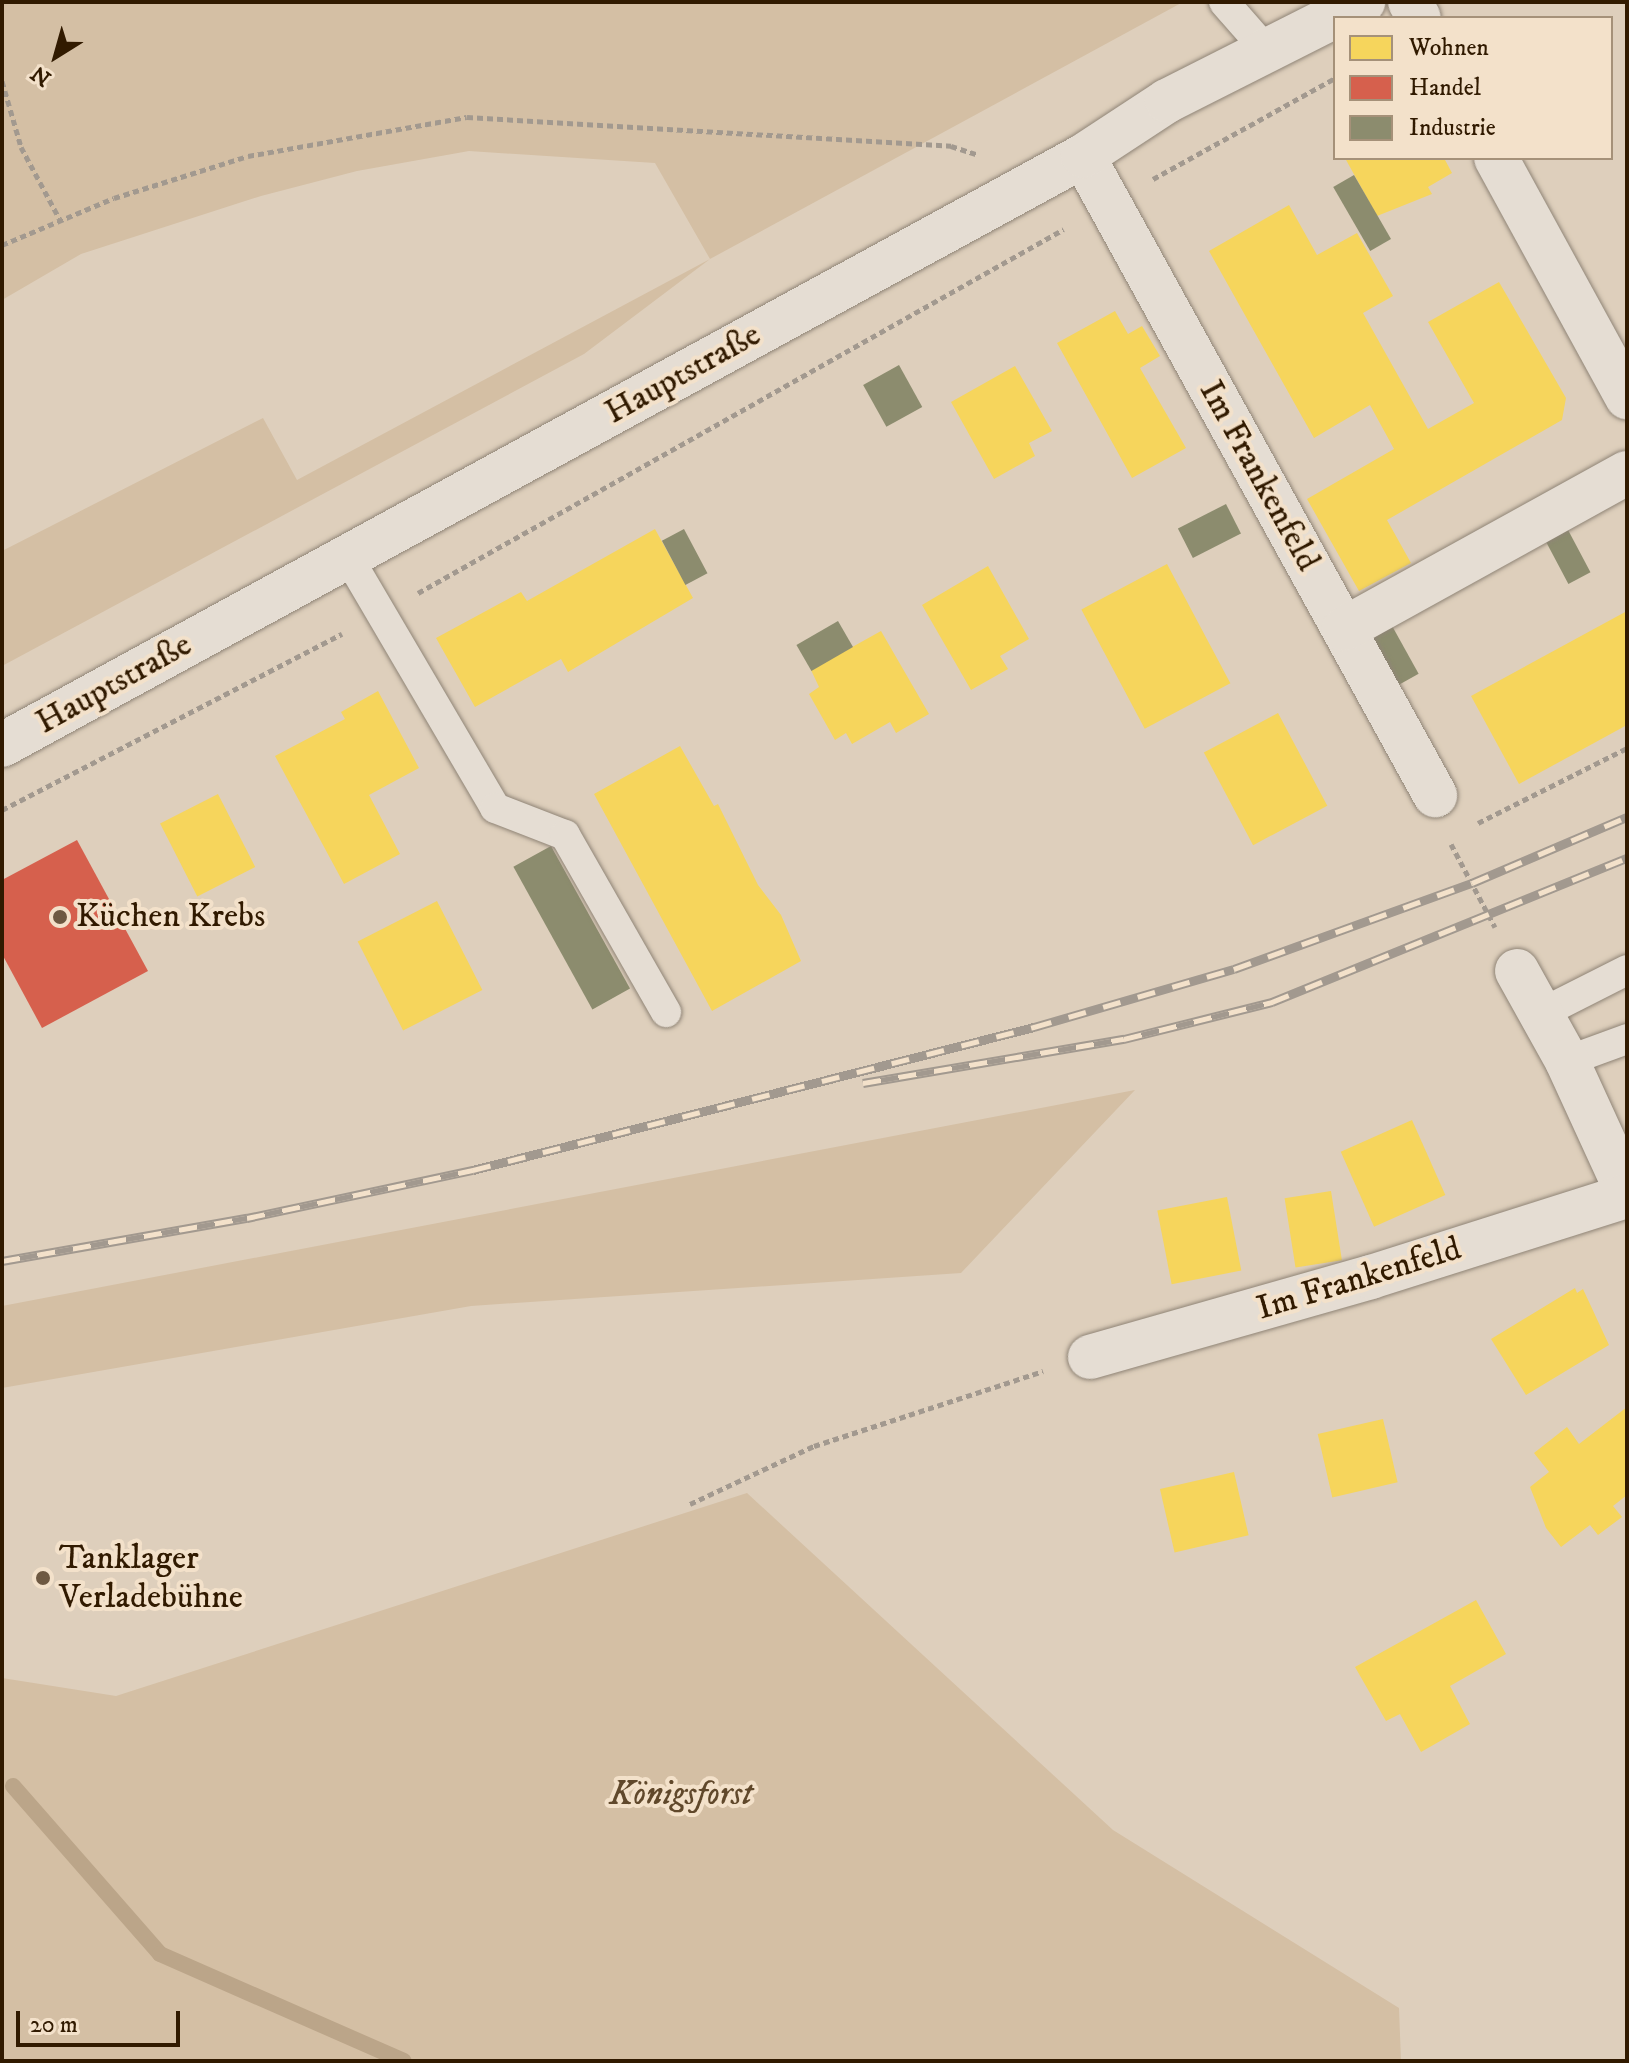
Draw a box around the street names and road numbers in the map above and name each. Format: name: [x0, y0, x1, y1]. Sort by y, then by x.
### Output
street label: Hauptstraße: [598, 315, 768, 433]
street label: Im Frankenfeld: [1190, 374, 1328, 578]
street label: Hauptstraße: [29, 625, 199, 743]
street label: Im Frankenfeld: [1252, 1229, 1466, 1329]

